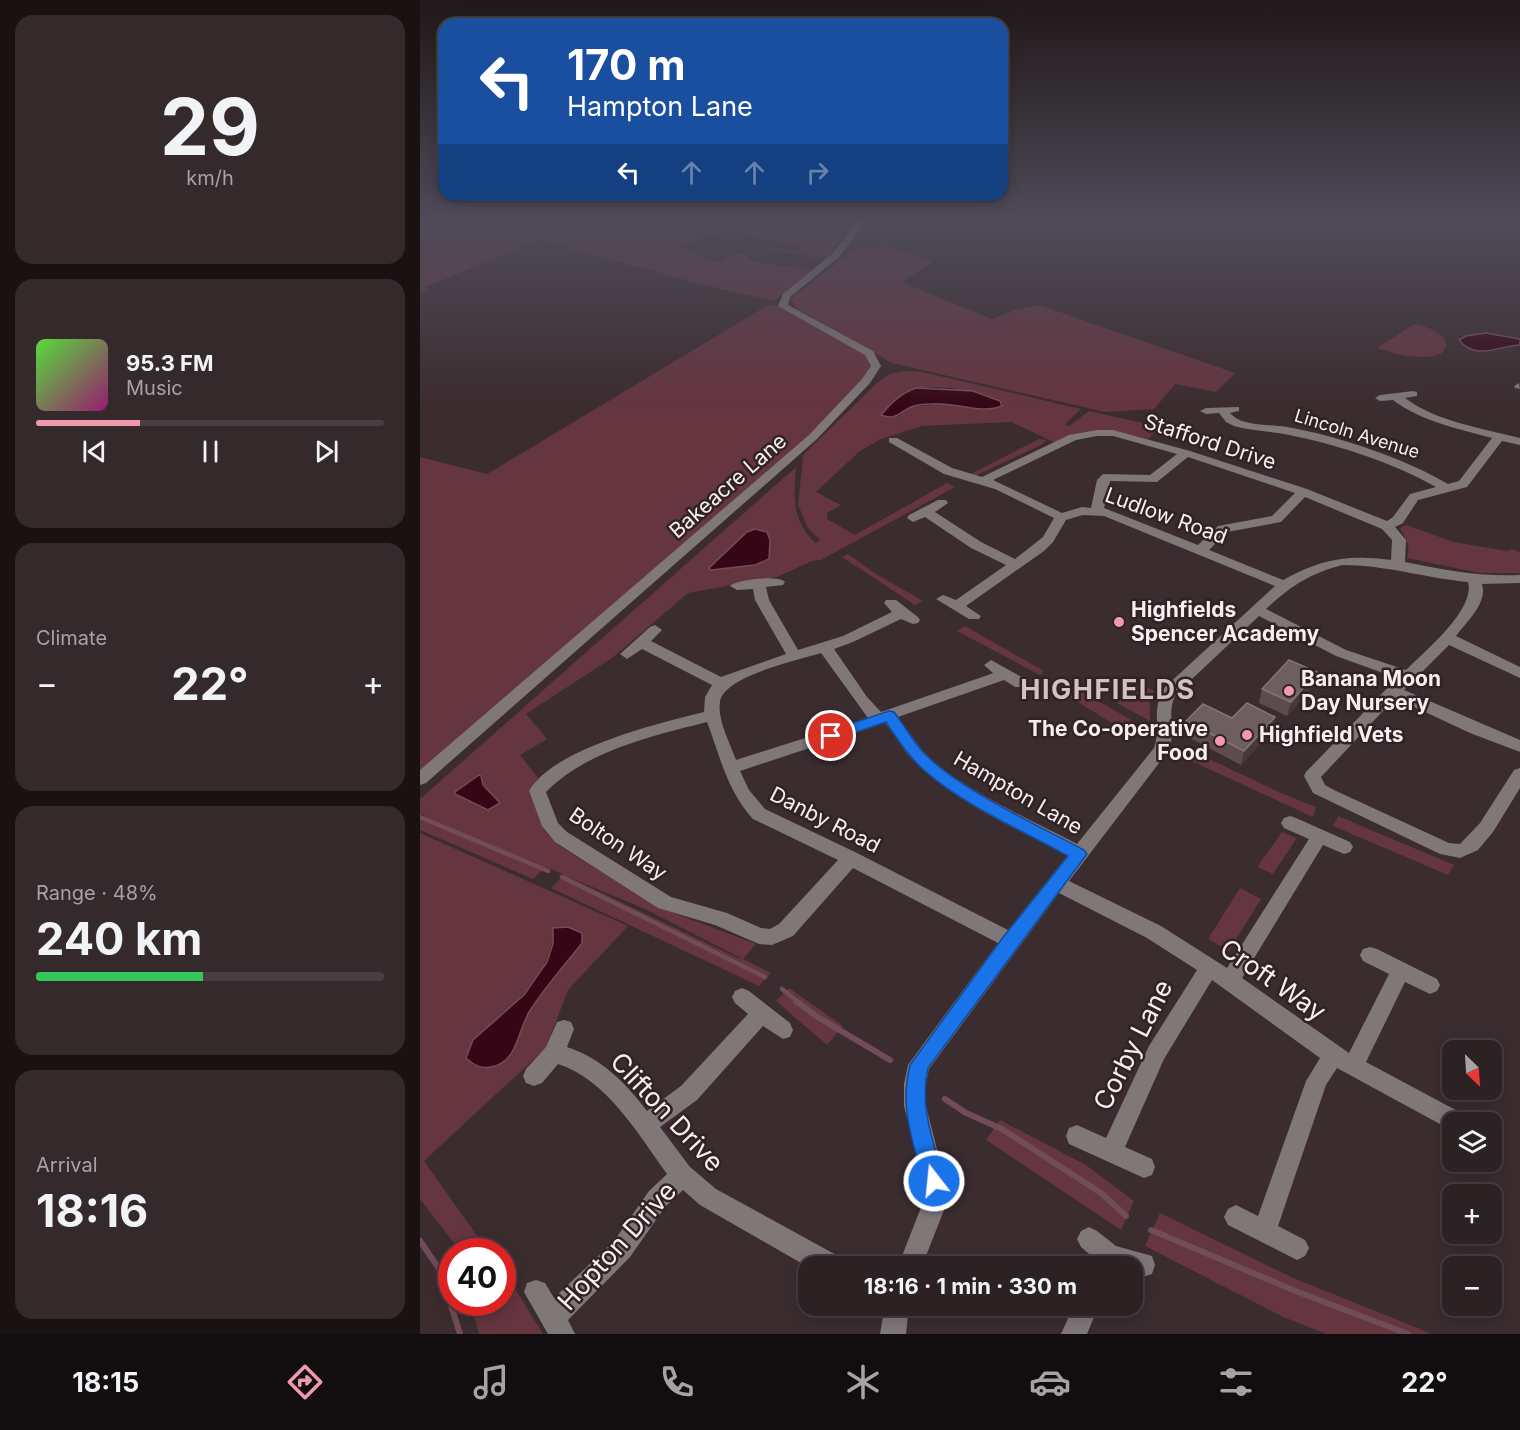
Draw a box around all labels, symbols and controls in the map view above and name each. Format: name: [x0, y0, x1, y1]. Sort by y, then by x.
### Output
text: 170 m: [567, 39, 685, 90]
icon: left: [468, 42, 546, 120]
text: 29: [160, 79, 260, 174]
text: Hampton Lane: [567, 90, 753, 123]
icon: left: [612, 156, 645, 189]
icon: ahead: [675, 156, 708, 189]
icon: ahead: [738, 156, 771, 189]
icon: right: [801, 156, 834, 189]
text: km/h: [186, 166, 234, 190]
text: 95.3 FM: [126, 350, 214, 376]
text: Music: [126, 376, 183, 400]
street label: Lincoln Avenue: [1292, 405, 1422, 463]
street label: Stafford Drive: [1141, 408, 1279, 475]
street label: Bakeacre Lane: [664, 428, 791, 543]
icon: previous: [78, 435, 111, 468]
icon: pause: [194, 435, 227, 468]
icon: next: [310, 435, 343, 468]
street label: Ludlow Road: [1102, 482, 1231, 549]
place label: Highfields Spencer Academy: [1131, 597, 1319, 646]
marker: Highfields Spencer Academy: [1112, 615, 1126, 629]
text: Climate: [36, 626, 107, 650]
text: 22°: [171, 656, 249, 711]
text: −: [36, 663, 58, 703]
text: +: [362, 663, 384, 703]
place label: Banana Moon Day Nursery: [1301, 666, 1441, 715]
district label: HIGHFIELDS: [1020, 673, 1196, 706]
marker: Banana Moon Day Nursery: [1282, 684, 1296, 698]
pin: [805, 710, 856, 761]
place label: The Co-operative Food: [1028, 716, 1208, 765]
icon: arrive: [814, 719, 847, 752]
place label: Highfield Vets: [1259, 722, 1404, 747]
marker: Highfield Vets: [1240, 728, 1254, 742]
marker: The Co-operative Food: [1213, 734, 1227, 748]
street label: Hampton Lane: [949, 746, 1087, 840]
street label: Danby Road: [766, 781, 884, 858]
street label: Bolton Way: [565, 802, 672, 885]
text: Range · 48%: [36, 881, 158, 905]
text: 240 km: [36, 911, 202, 966]
street label: Croft Way: [1215, 932, 1332, 1027]
street label: Corby Lane: [1087, 975, 1179, 1115]
north arrow: [1442, 1040, 1502, 1100]
map controls: [1442, 1040, 1502, 1316]
street label: Clifton Drive: [604, 1046, 730, 1178]
button: layers: [1442, 1112, 1502, 1172]
position arrow: [902, 1149, 966, 1213]
text: Arrival: [36, 1153, 98, 1177]
street label: Hopton Drive: [551, 1175, 682, 1316]
text: 18:16: [36, 1183, 148, 1238]
button: +: [1442, 1184, 1502, 1244]
speed limit sign: 40: [438, 1238, 516, 1316]
button: −: [1442, 1256, 1502, 1316]
text: 18:16 · 1 min · 330 m: [864, 1273, 1077, 1299]
icon: directions: [284, 1361, 326, 1403]
icon: music: [470, 1361, 512, 1403]
icon: phone: [656, 1361, 698, 1403]
icon: climate: [842, 1361, 884, 1403]
icon: car: [1029, 1361, 1071, 1403]
icon: filters: [1215, 1361, 1257, 1403]
text: 18:15: [72, 1366, 139, 1399]
text: 22°: [1401, 1366, 1448, 1399]

